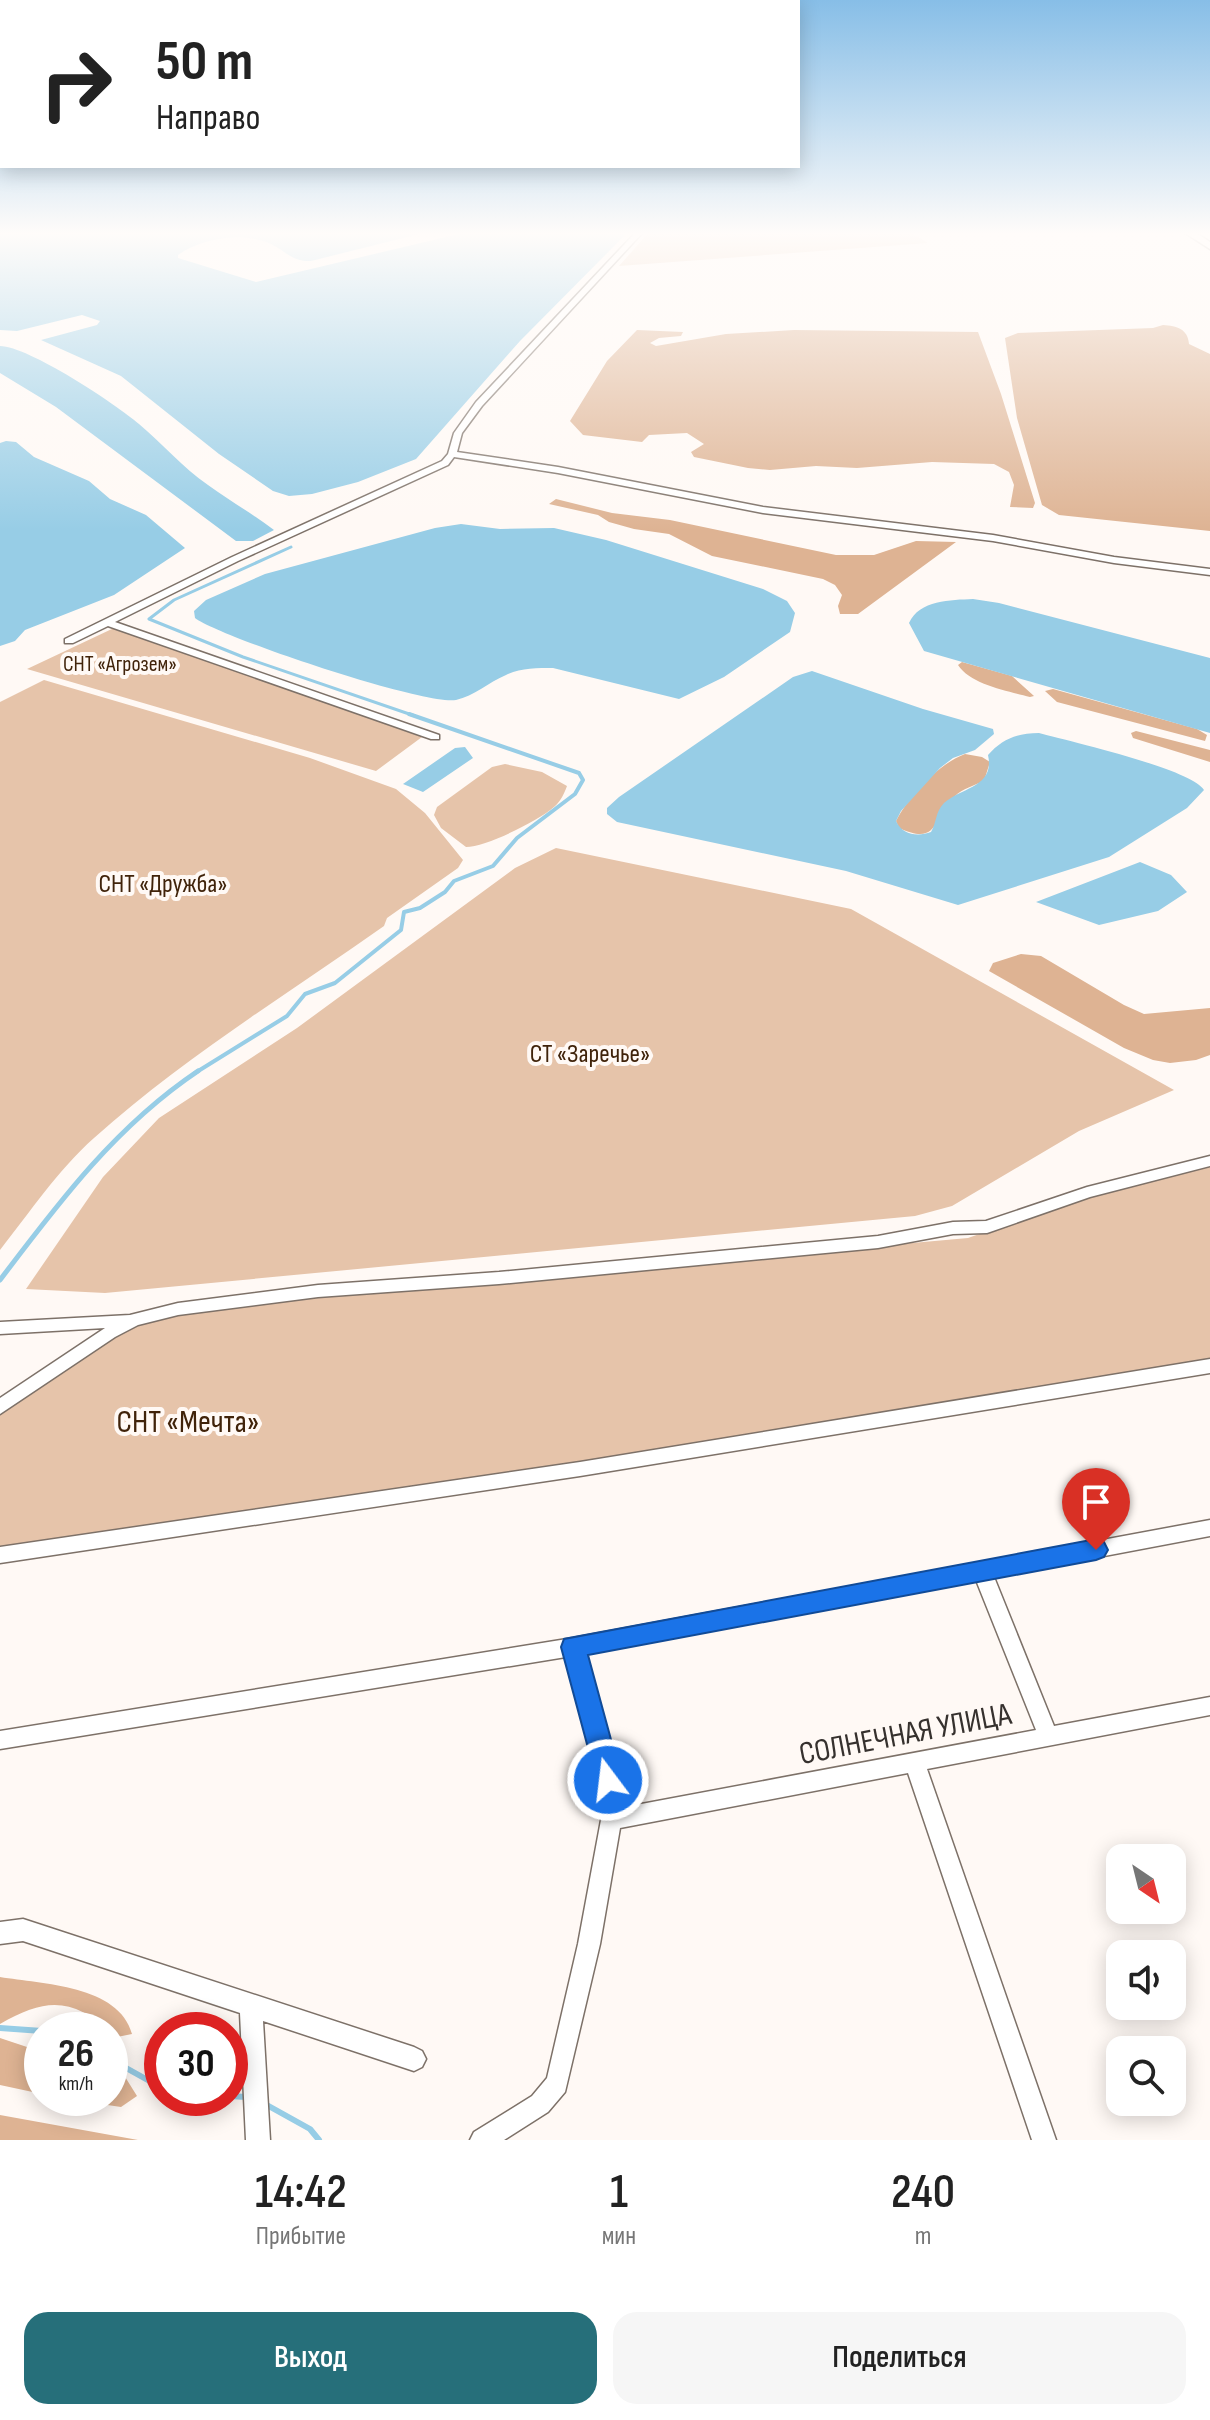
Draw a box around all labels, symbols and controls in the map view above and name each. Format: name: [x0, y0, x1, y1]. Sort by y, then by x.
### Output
text: 50 m: [156, 29, 253, 96]
icon: right: [24, 32, 128, 136]
text: Направо: [156, 97, 260, 140]
park label: СНТ «Агрозем»: [63, 651, 177, 678]
park label: СНТ «Дружба»: [99, 869, 228, 900]
park label: СТ «Заречье»: [530, 1039, 650, 1070]
park label: СНТ «Мечта»: [116, 1403, 260, 1442]
pin: [1062, 1468, 1130, 1550]
icon: arrive: [1074, 1480, 1118, 1524]
street label: СОЛНЕЧНАЯ УЛИЦА: [796, 1695, 1015, 1774]
position arrow: [566, 1738, 650, 1822]
north arrow: [1106, 1844, 1186, 1924]
map controls: [1106, 1844, 1186, 2116]
button: sound: [1106, 1940, 1186, 2020]
speed limit sign: 30: [144, 2012, 248, 2116]
text: 26: [58, 2030, 94, 2078]
button: search: [1106, 2036, 1186, 2116]
text: km/h: [59, 2072, 93, 2096]
text: 14:42: [255, 2164, 347, 2221]
text: 1: [610, 2164, 628, 2221]
text: 240: [891, 2164, 955, 2221]
text: Прибытие: [256, 2221, 346, 2252]
text: мин: [602, 2221, 636, 2252]
text: m: [915, 2221, 931, 2252]
button: Выход: [24, 2312, 597, 2404]
button: Поделиться: [613, 2312, 1186, 2404]

